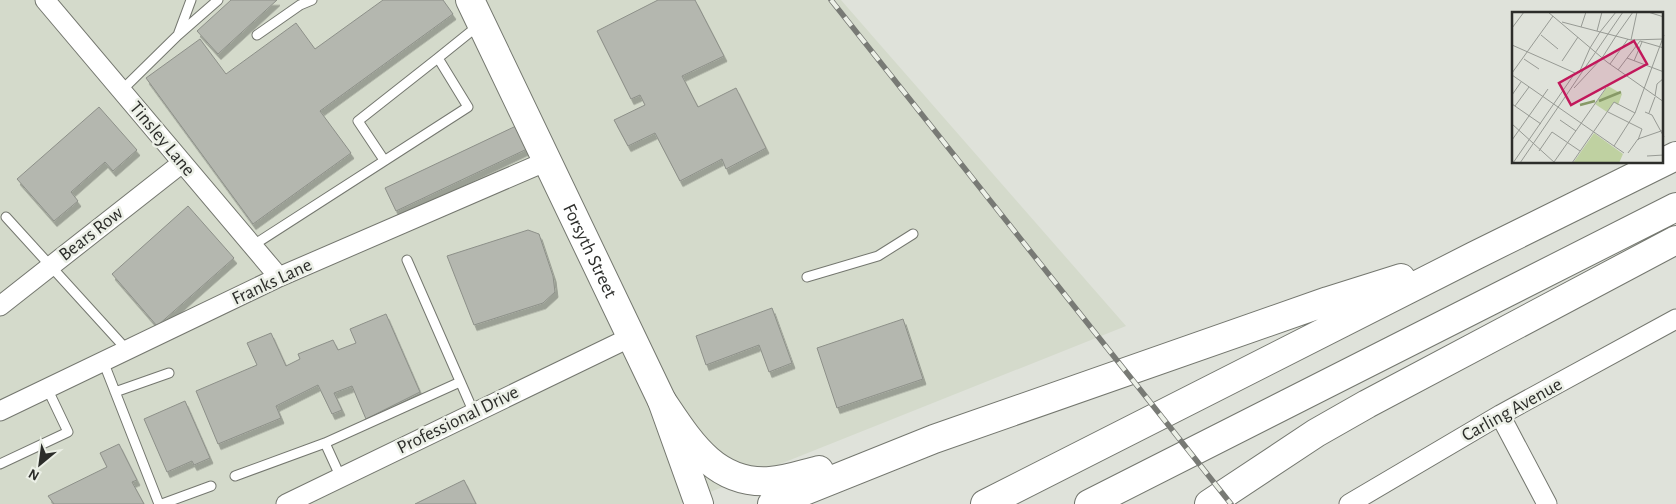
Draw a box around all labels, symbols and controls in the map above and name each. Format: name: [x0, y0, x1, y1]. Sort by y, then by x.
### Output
inset map: [1512, 12, 1664, 164]
street label: Tinsley Lane: [126, 98, 198, 180]
street label: Forsyth Street: [559, 201, 621, 301]
street label: Bears Row: [55, 203, 127, 265]
street label: Franks Lane: [229, 255, 315, 309]
street label: Carling Avenue: [1459, 375, 1565, 445]
street label: Professional Drive: [394, 382, 522, 458]
north arrow: [15, 439, 65, 489]
text: N: [27, 466, 42, 483]

